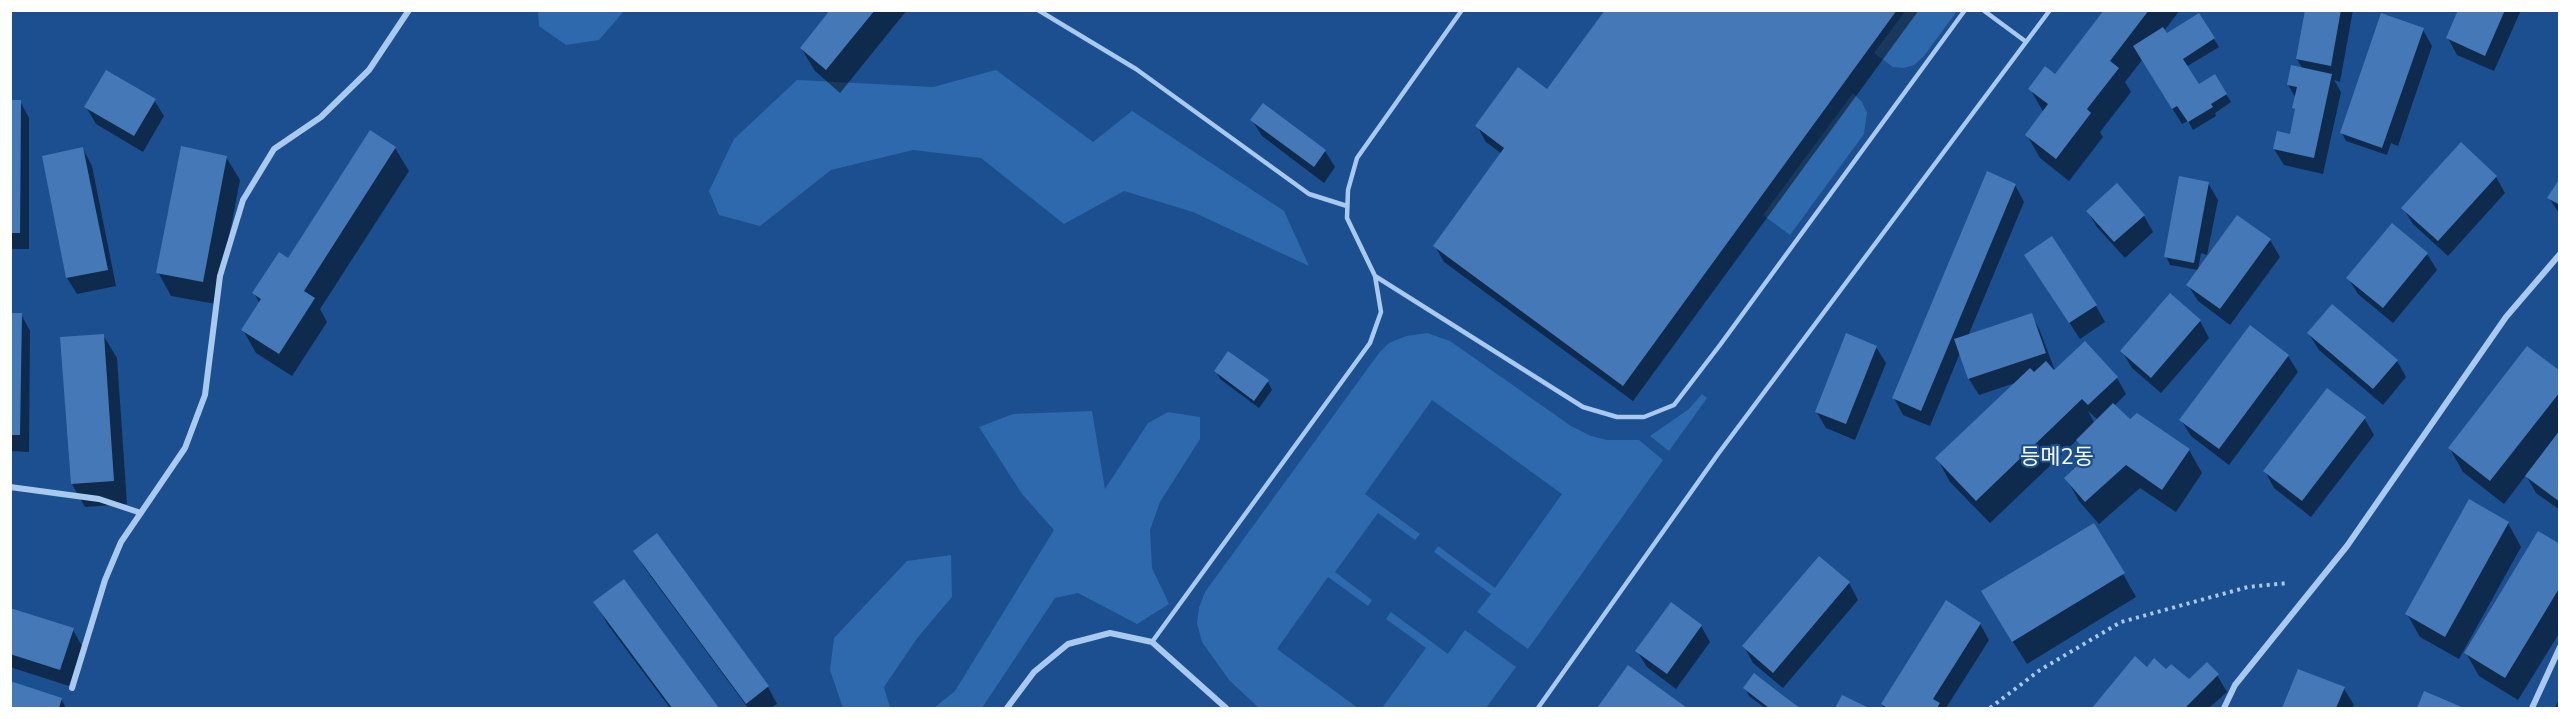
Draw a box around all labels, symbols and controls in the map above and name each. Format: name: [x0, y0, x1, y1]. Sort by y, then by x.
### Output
district label: 등메2동: [2020, 446, 2094, 472]

